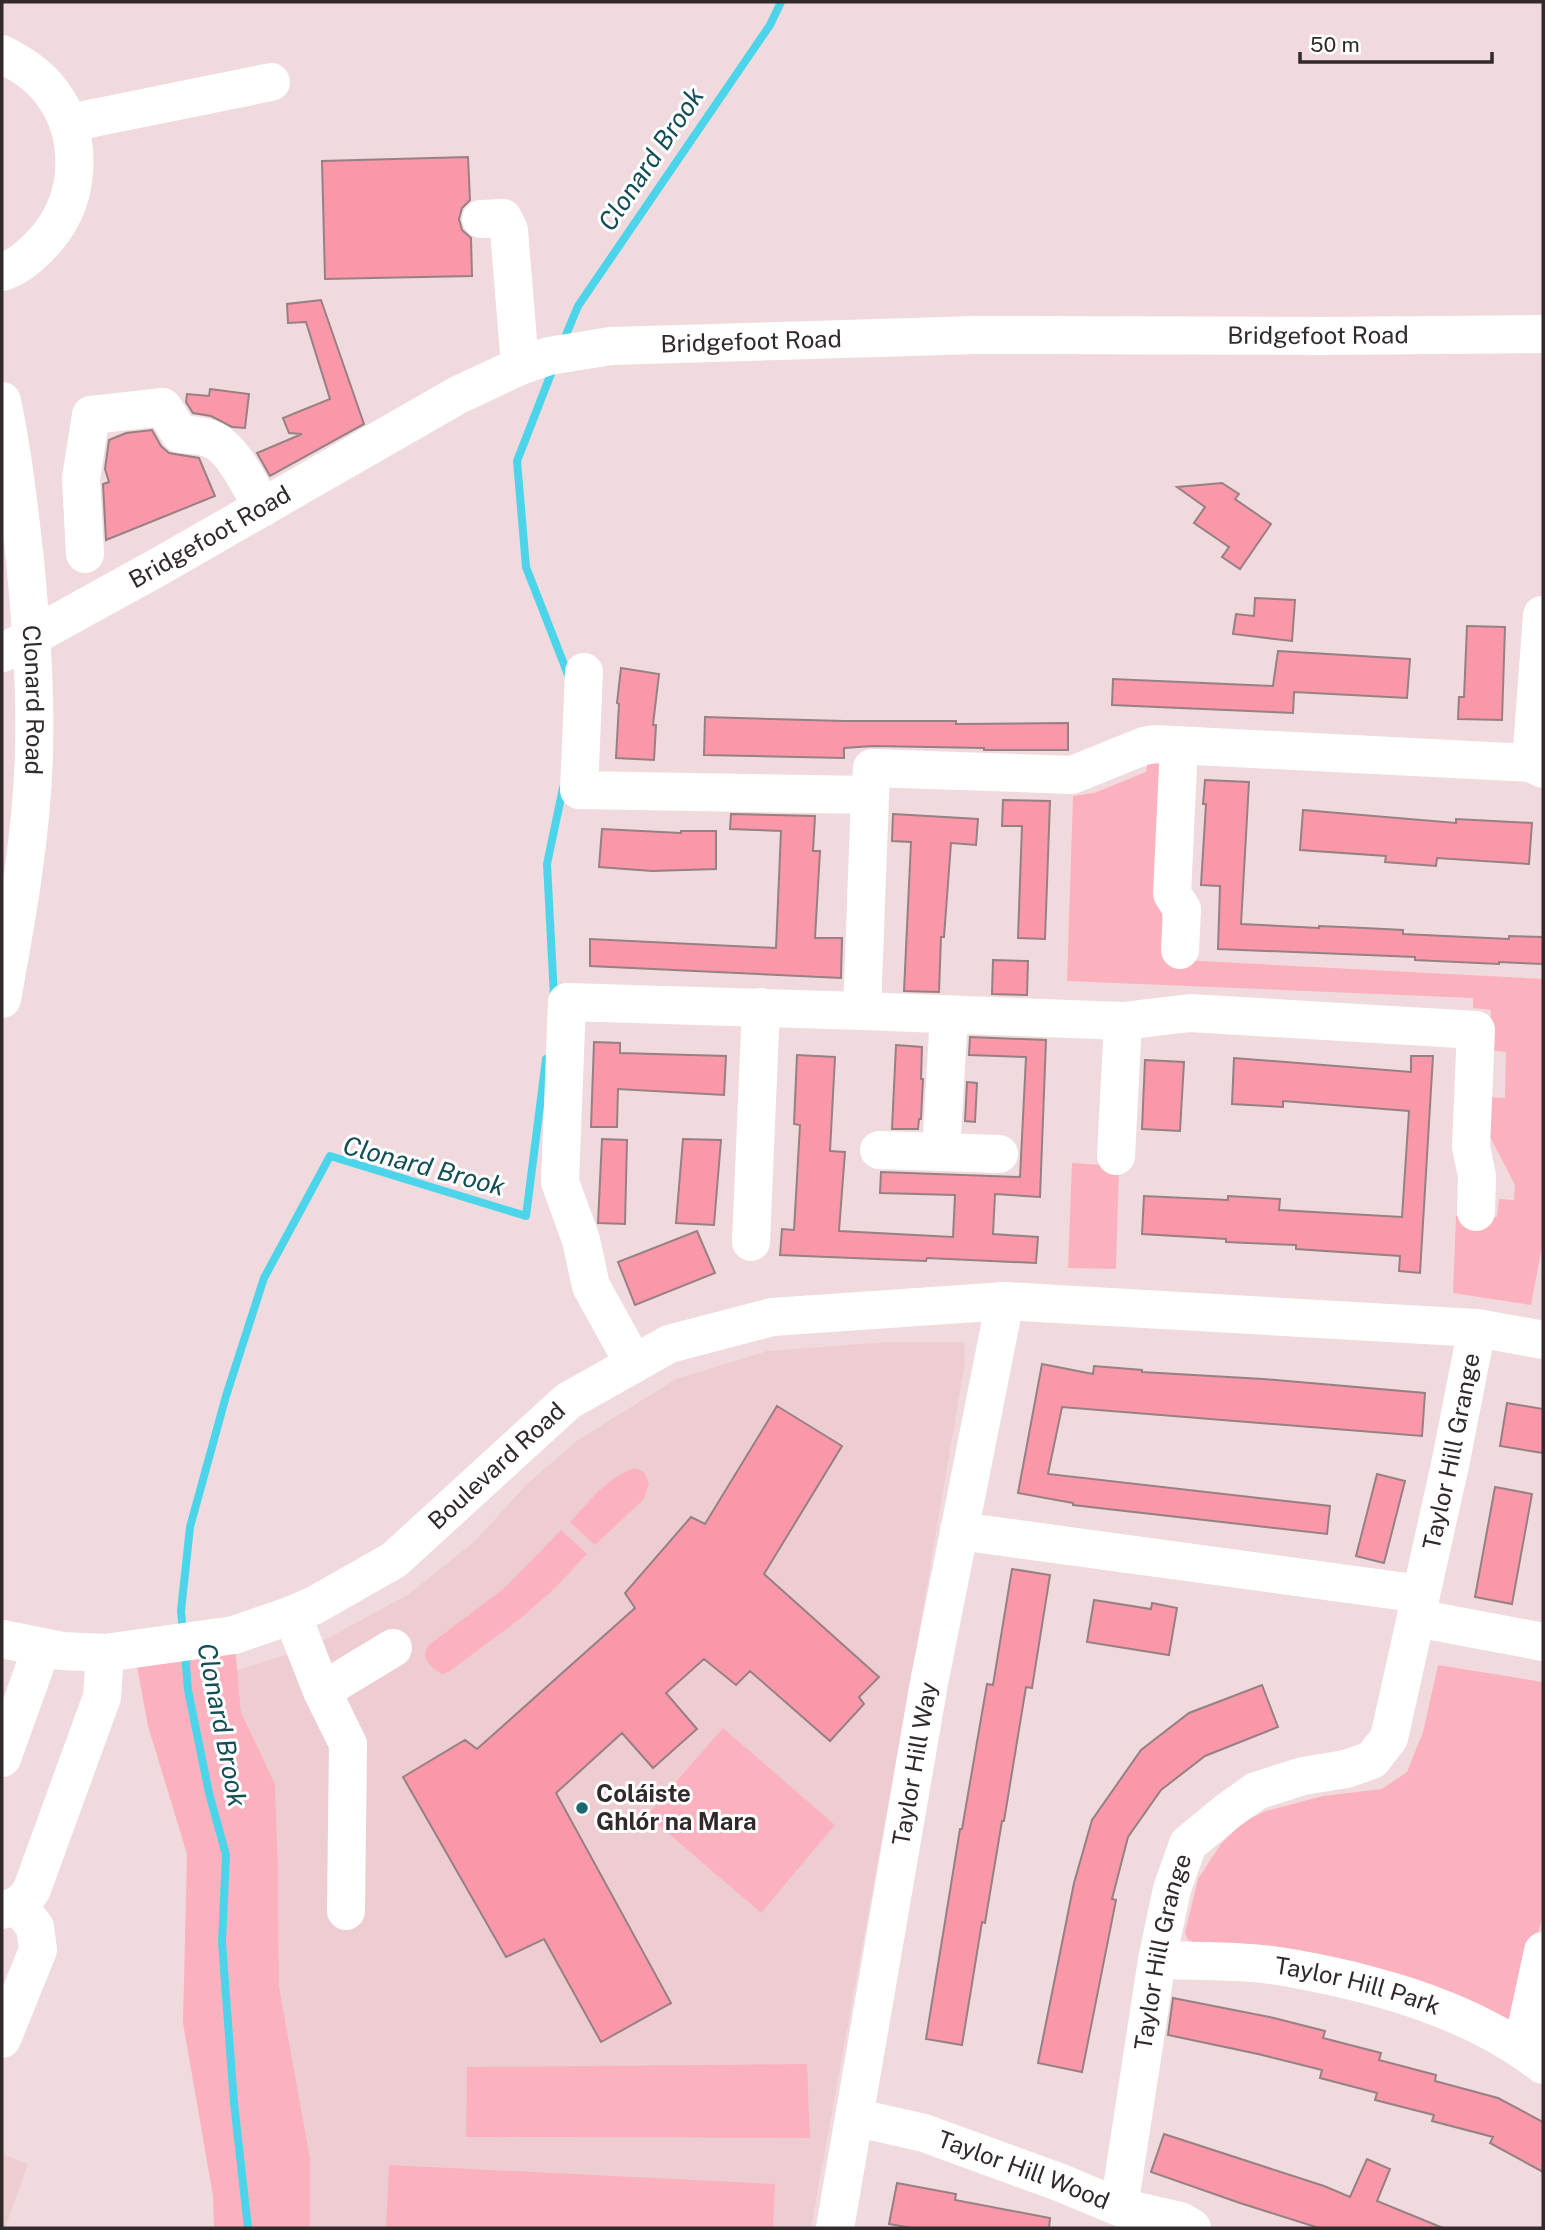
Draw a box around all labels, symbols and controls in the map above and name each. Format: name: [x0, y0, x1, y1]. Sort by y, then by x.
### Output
scale bar: [1300, 21, 1492, 65]
text: 50 m: [1310, 32, 1360, 57]
water label: Clonard Brook: [591, 81, 710, 236]
street label: Bridgefoot Road: [1227, 320, 1409, 349]
street label: Bridgefoot Road: [660, 324, 842, 358]
street label: Bridgefoot Road: [124, 479, 295, 593]
street label: Clonard Road: [18, 624, 49, 776]
water label: Clonard Brook: [340, 1129, 509, 1202]
street label: Taylor Hill Grange: [1416, 1350, 1485, 1552]
street label: Boulevard Road: [422, 1396, 570, 1535]
water label: Clonard Brook: [191, 1640, 254, 1810]
street label: Taylor Hill Way: [886, 1680, 942, 1848]
place label: Coláiste Ghlór na Mara: [596, 1779, 757, 1835]
marker: Coláiste Ghlór na Mara: [574, 1800, 590, 1816]
street label: Taylor Hill Grange: [1128, 1849, 1197, 2052]
street label: Taylor Hill Park: [1273, 1951, 1444, 2020]
street label: Taylor Hill Wood: [934, 2124, 1114, 2215]

